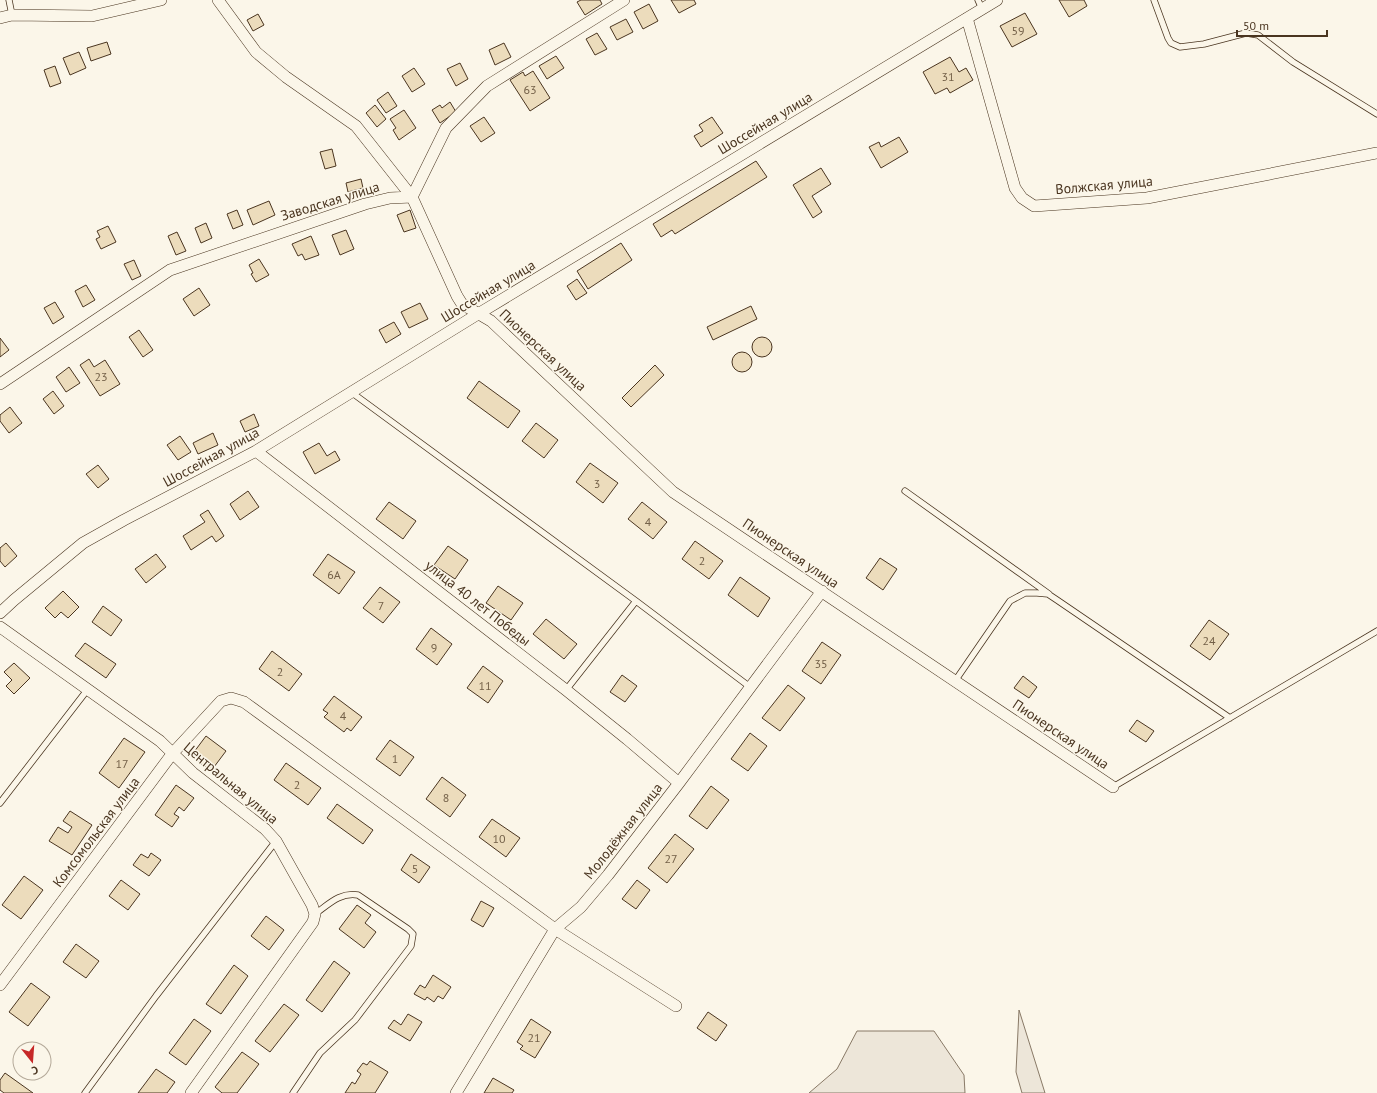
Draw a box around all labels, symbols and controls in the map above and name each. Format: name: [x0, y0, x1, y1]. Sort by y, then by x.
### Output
scale bar: [1237, 12, 1327, 38]
text: 50 m: [1243, 18, 1269, 33]
house number: 59: [1011, 23, 1025, 38]
house number: 31: [941, 69, 955, 84]
house number: 63: [523, 82, 537, 97]
street label: Шоссейная улица: [714, 88, 816, 158]
street label: Волжская улица: [1055, 172, 1154, 198]
street label: Заводская улица: [278, 177, 382, 225]
street label: Шоссейная улица: [437, 256, 539, 326]
street label: Пионерская улица: [496, 305, 590, 395]
house number: 23: [94, 369, 108, 384]
street label: Шоссейная улица: [160, 423, 262, 491]
house number: 3: [594, 476, 600, 491]
house number: 4: [645, 514, 652, 529]
street label: Пионерская улица: [739, 514, 843, 592]
house number: 2: [699, 553, 705, 568]
street label: улица 40 лет Победы: [422, 556, 534, 650]
house number: 6А: [327, 567, 341, 582]
house number: 7: [378, 598, 384, 613]
house number: 24: [1202, 633, 1216, 648]
house number: 9: [431, 640, 437, 655]
house number: 35: [814, 656, 828, 671]
house number: 2: [277, 664, 283, 679]
house number: 11: [478, 678, 492, 693]
street label: Пионерская улица: [1009, 695, 1113, 773]
house number: 4: [340, 708, 347, 723]
street label: Центральная улица: [180, 738, 282, 828]
house number: 1: [392, 751, 398, 766]
house number: 17: [115, 756, 129, 771]
street label: Комсомольская улица: [49, 773, 143, 891]
house number: 2: [294, 777, 300, 792]
street label: Молодёжная улица: [580, 779, 666, 883]
house number: 8: [443, 790, 449, 805]
house number: 10: [492, 831, 506, 846]
house number: 27: [664, 851, 678, 866]
house number: 5: [412, 861, 418, 876]
house number: 21: [527, 1030, 541, 1045]
north arrow: [12, 1041, 52, 1081]
text: С: [30, 1063, 40, 1078]

